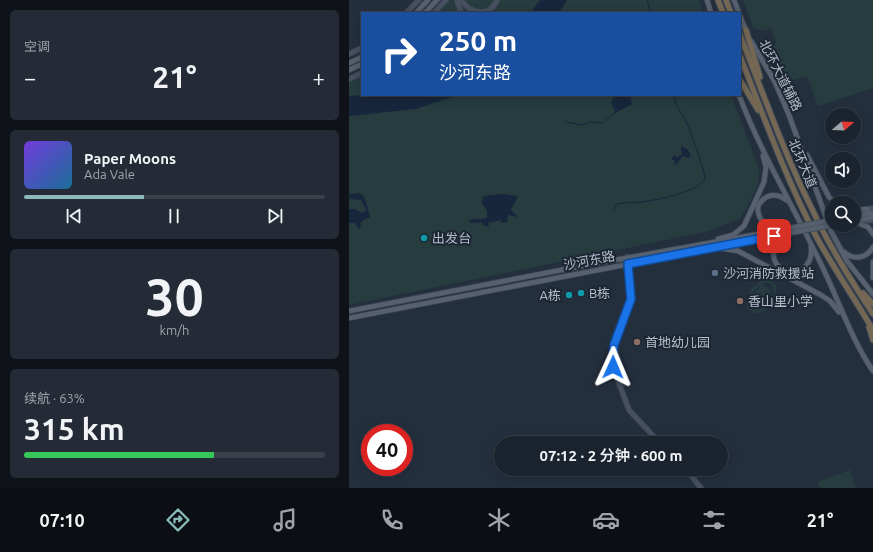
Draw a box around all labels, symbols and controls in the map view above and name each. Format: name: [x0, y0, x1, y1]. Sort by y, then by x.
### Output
text: 250 m: [439, 25, 517, 56]
icon: right: [373, 28, 425, 80]
street label: 北环大道辅路: [757, 37, 805, 113]
text: 空调: [24, 39, 50, 53]
text: 21°: [152, 60, 197, 94]
text: 沙河东路: [439, 62, 511, 82]
text: −: [24, 65, 36, 90]
text: +: [313, 65, 325, 90]
north arrow: [825, 108, 861, 144]
map controls: [825, 108, 861, 232]
street label: 北环大道: [786, 136, 820, 190]
text: Paper Moons: [84, 150, 176, 167]
button: sound: [825, 152, 861, 188]
text: Ada Vale: [84, 167, 135, 181]
button: search: [825, 196, 861, 232]
icon: previous: [63, 205, 85, 227]
icon: pause: [163, 205, 185, 227]
icon: next: [264, 205, 286, 227]
pin: [757, 219, 791, 253]
icon: arrive: [763, 225, 785, 247]
place label: 出发台: [432, 231, 471, 245]
marker: 出发台: [419, 233, 429, 243]
street label: 沙河东路: [562, 248, 616, 272]
place label: 沙河消防救援站: [723, 266, 814, 280]
text: 30: [145, 268, 204, 326]
marker: 沙河消防救援站: [710, 268, 720, 278]
place label: B栋: [589, 286, 610, 300]
place label: A栋: [540, 288, 561, 302]
marker: B栋: [576, 288, 586, 298]
marker: A栋: [564, 290, 574, 300]
place label: 香山里小学: [748, 294, 813, 308]
marker: 香山里小学: [735, 296, 745, 306]
text: km/h: [159, 323, 190, 337]
place label: 首地幼儿园: [645, 335, 710, 349]
marker: 首地幼儿园: [632, 337, 642, 347]
position arrow: [592, 346, 634, 388]
text: 续航 · 63%: [24, 391, 85, 405]
text: 315 km: [24, 412, 125, 446]
speed limit sign: 40: [361, 424, 413, 476]
text: 07:12 · 2 分钟 · 600 m: [539, 447, 683, 464]
icon: directions: [164, 506, 192, 534]
icon: music: [271, 506, 299, 534]
icon: phone: [378, 506, 406, 534]
icon: climate: [485, 506, 513, 534]
icon: car: [592, 506, 620, 534]
icon: filters: [700, 506, 728, 534]
text: 07:10: [40, 510, 85, 530]
text: 21°: [807, 510, 833, 530]

